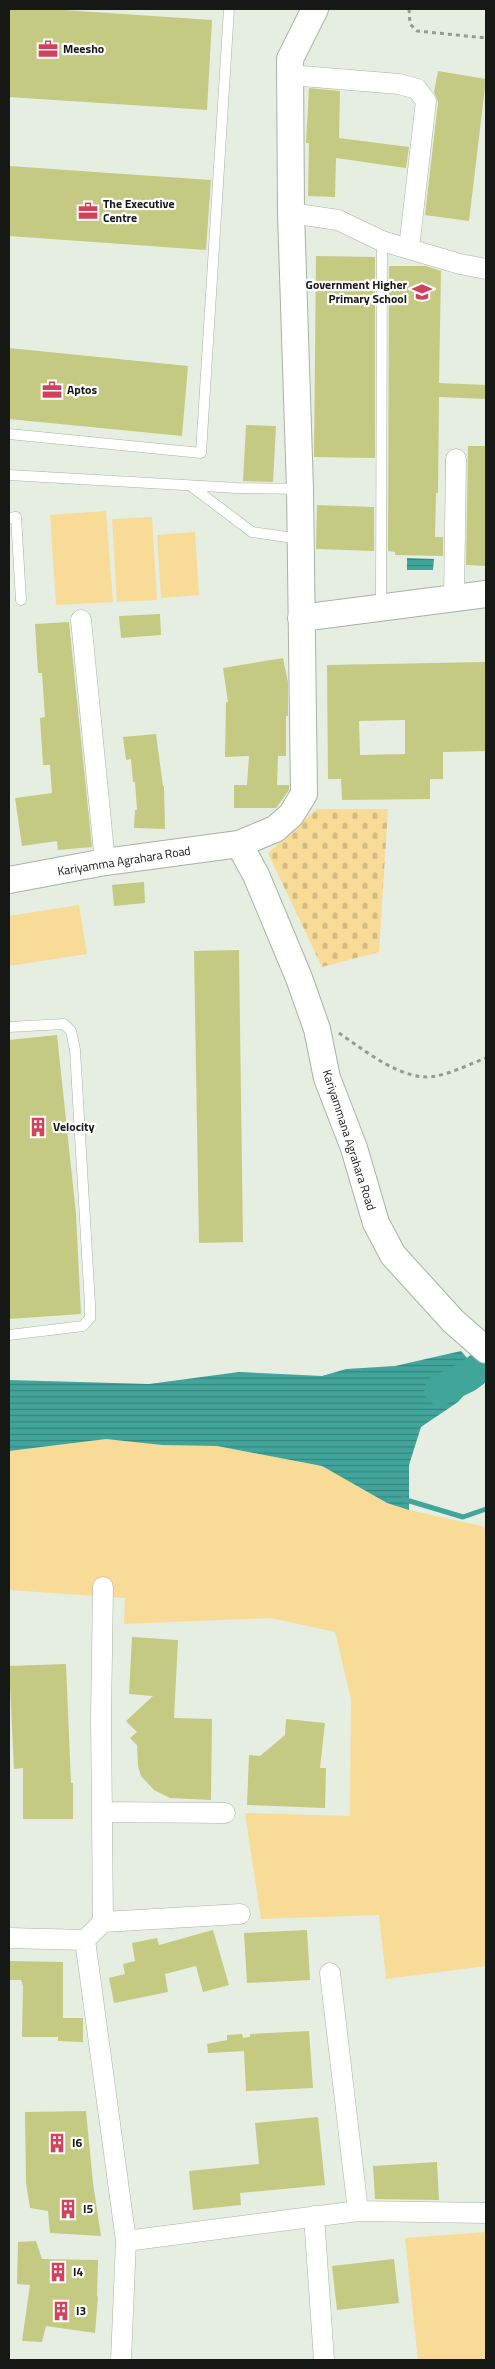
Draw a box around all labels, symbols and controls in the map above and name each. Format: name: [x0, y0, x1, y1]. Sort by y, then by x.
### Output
office icon: Meesho: [37, 38, 59, 60]
place label: Meesho: [63, 39, 104, 58]
place label: The Executive Centre: [103, 194, 175, 227]
office icon: The Executive Centre: [77, 200, 99, 222]
place label: Government Higher Primary School: [306, 275, 408, 308]
school or university icon: Government Higher Primary School: [411, 281, 433, 303]
office icon: Aptos: [41, 379, 63, 401]
place label: Aptos: [67, 380, 98, 399]
street label: Kariyamma Agrahara Road: [56, 841, 192, 880]
street label: Kariyammana Agrahara Road: [318, 1067, 381, 1213]
building icon: Velocity: [27, 1116, 49, 1138]
place label: Velocity: [53, 1117, 94, 1136]
building icon: I6: [46, 2132, 68, 2154]
place label: I6: [72, 2133, 82, 2152]
building icon: I5: [57, 2198, 79, 2220]
place label: I5: [83, 2199, 93, 2218]
building icon: I4: [47, 2261, 69, 2283]
place label: I4: [73, 2262, 83, 2281]
building icon: I3: [50, 2300, 72, 2322]
place label: I3: [76, 2301, 86, 2320]

